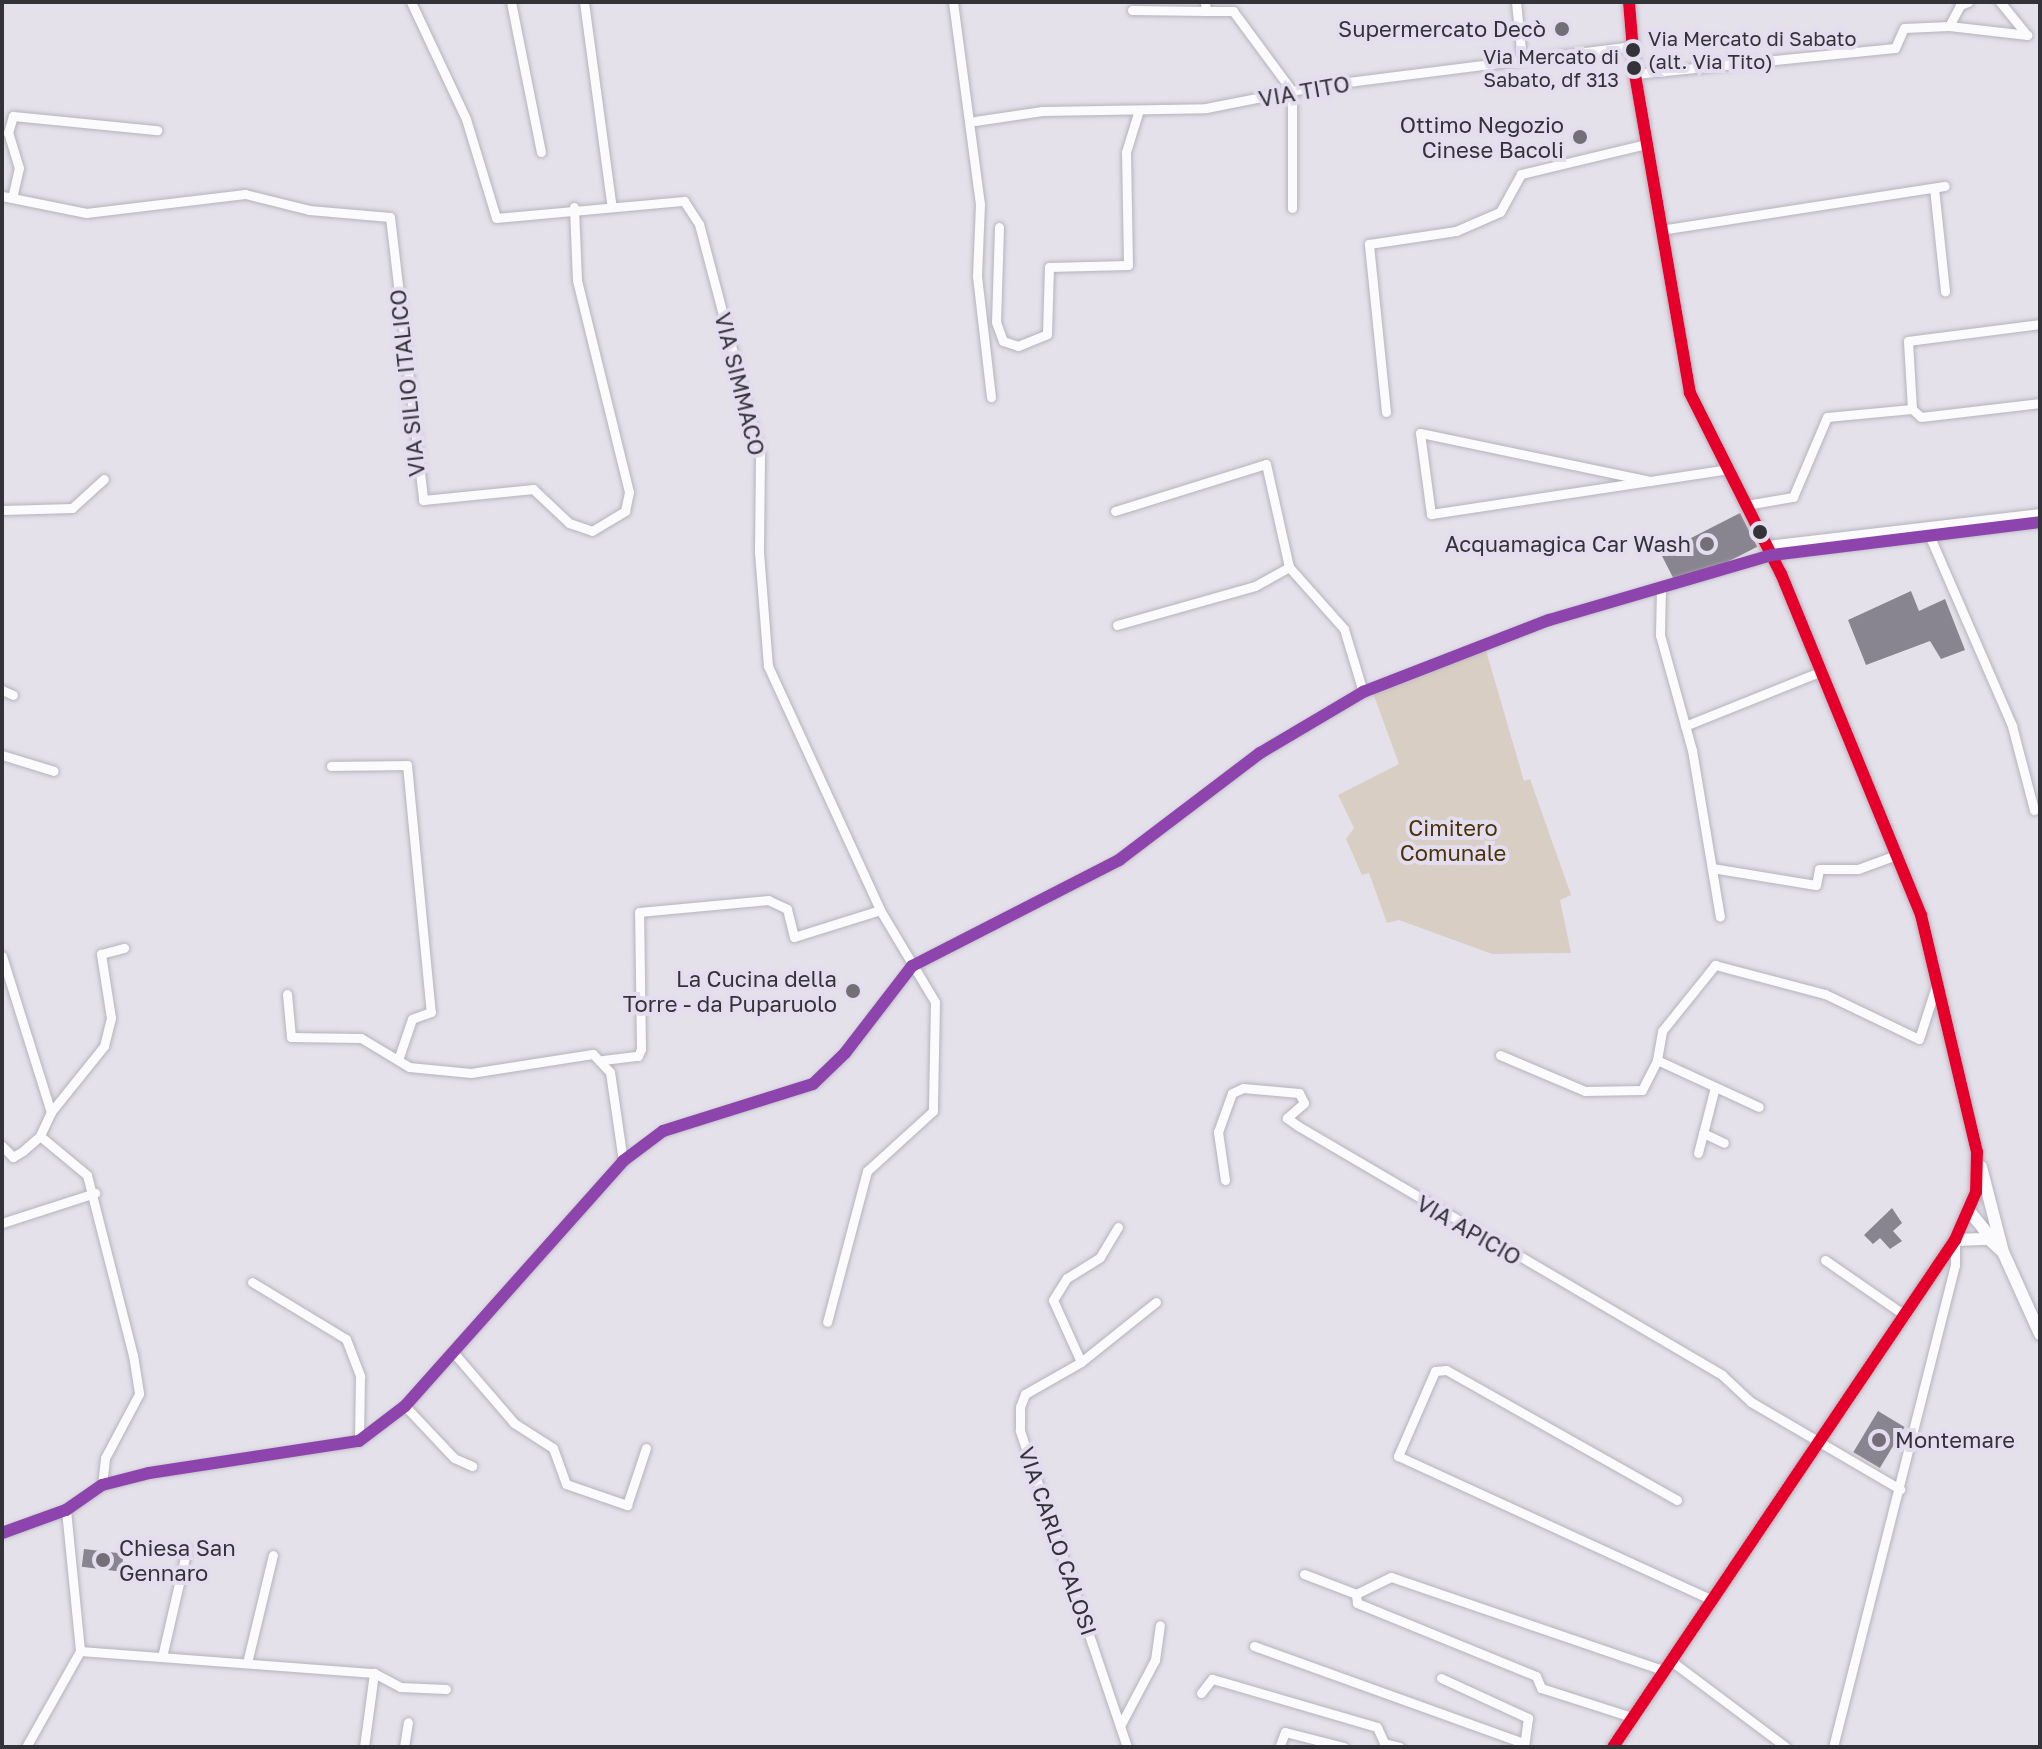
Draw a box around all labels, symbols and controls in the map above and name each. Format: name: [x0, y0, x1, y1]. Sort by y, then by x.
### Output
place label: Supermercato Decò: [1338, 16, 1546, 42]
marker: Supermercato Decò: [1553, 20, 1571, 38]
place label: Via Mercato di Sabato (alt. Via Tito): [1648, 26, 1857, 73]
marker: Via Mercato di Sabato (alt. Via Tito): [1625, 42, 1641, 58]
place label: Via Mercato di Sabato, df 313: [1483, 44, 1619, 91]
marker: Via Mercato di Sabato, df 313: [1626, 60, 1642, 76]
street label: VIA TITO: [1256, 70, 1352, 112]
place label: Ottimo Negozio Cinese Bacoli: [1400, 111, 1564, 162]
marker: Ottimo Negozio Cinese Bacoli: [1571, 128, 1589, 146]
street label: VIA SILIO ITALICO: [384, 288, 430, 478]
street label: VIA SIMMACO: [710, 310, 770, 458]
unlabelled marker: [1752, 524, 1768, 540]
place label: Acquamagica Car Wash: [1445, 531, 1691, 557]
marker: Acquamagica Car Wash: [1698, 535, 1716, 553]
park label: Cimitero Comunale: [1400, 814, 1506, 866]
place label: La Cucina della Torre - da Puparuolo: [623, 965, 837, 1016]
marker: La Cucina della Torre - da Puparuolo: [844, 982, 862, 1000]
street label: VIA APICIO: [1412, 1190, 1526, 1270]
place label: Montemare: [1895, 1427, 2015, 1453]
marker: Montemare: [1870, 1431, 1888, 1449]
street label: VIA CARLO CALOSI: [1013, 1443, 1103, 1639]
place label: Chiesa San Gennaro: [119, 1534, 236, 1586]
marker: Chiesa San Gennaro: [94, 1551, 112, 1569]

